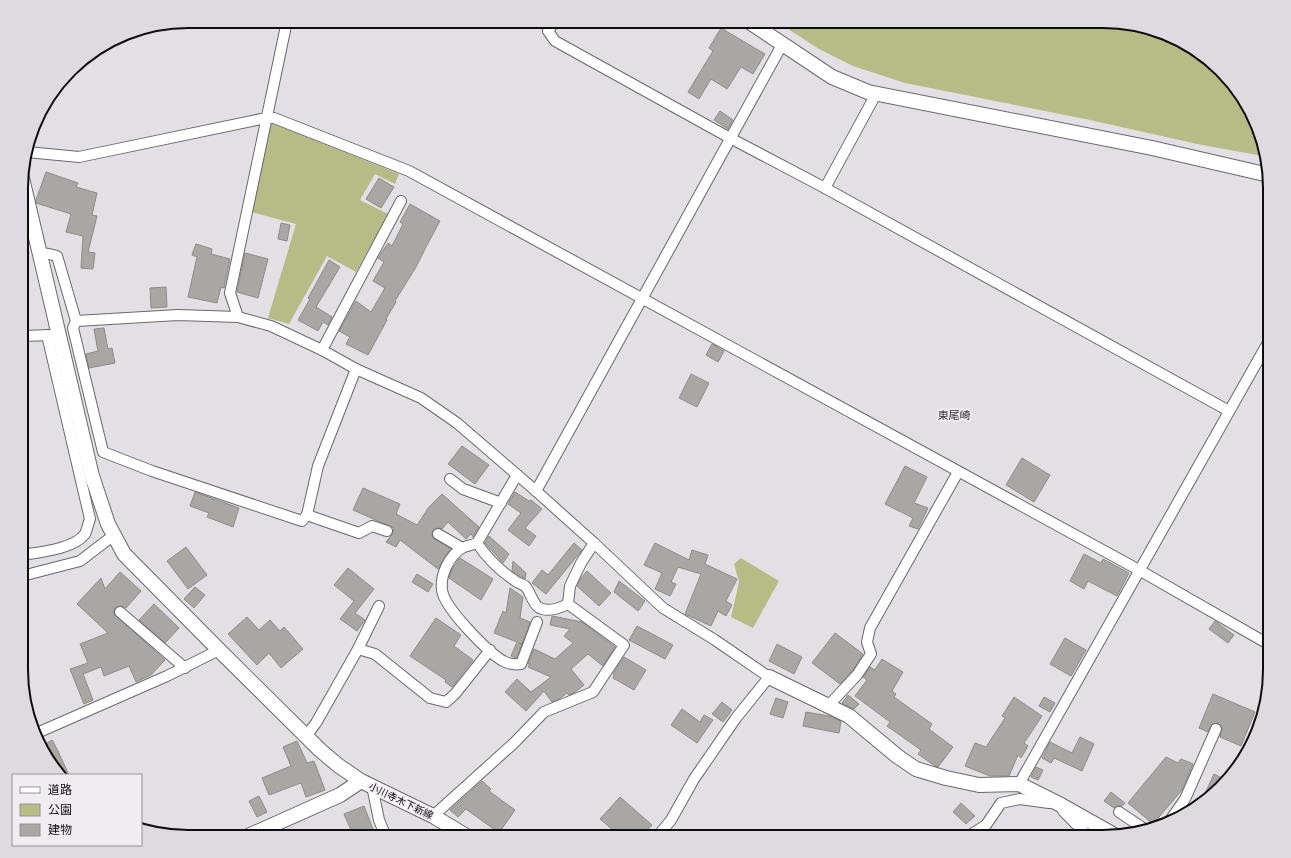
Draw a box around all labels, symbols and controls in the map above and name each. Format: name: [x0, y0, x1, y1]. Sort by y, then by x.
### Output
district label: 東尾崎: [938, 409, 971, 422]
legend: [12, 774, 142, 846]
street label: 小川寺木下新線: [367, 781, 435, 821]
text: 道路: [48, 783, 72, 797]
text: 公園: [48, 803, 72, 817]
text: 建物: [48, 823, 72, 837]

